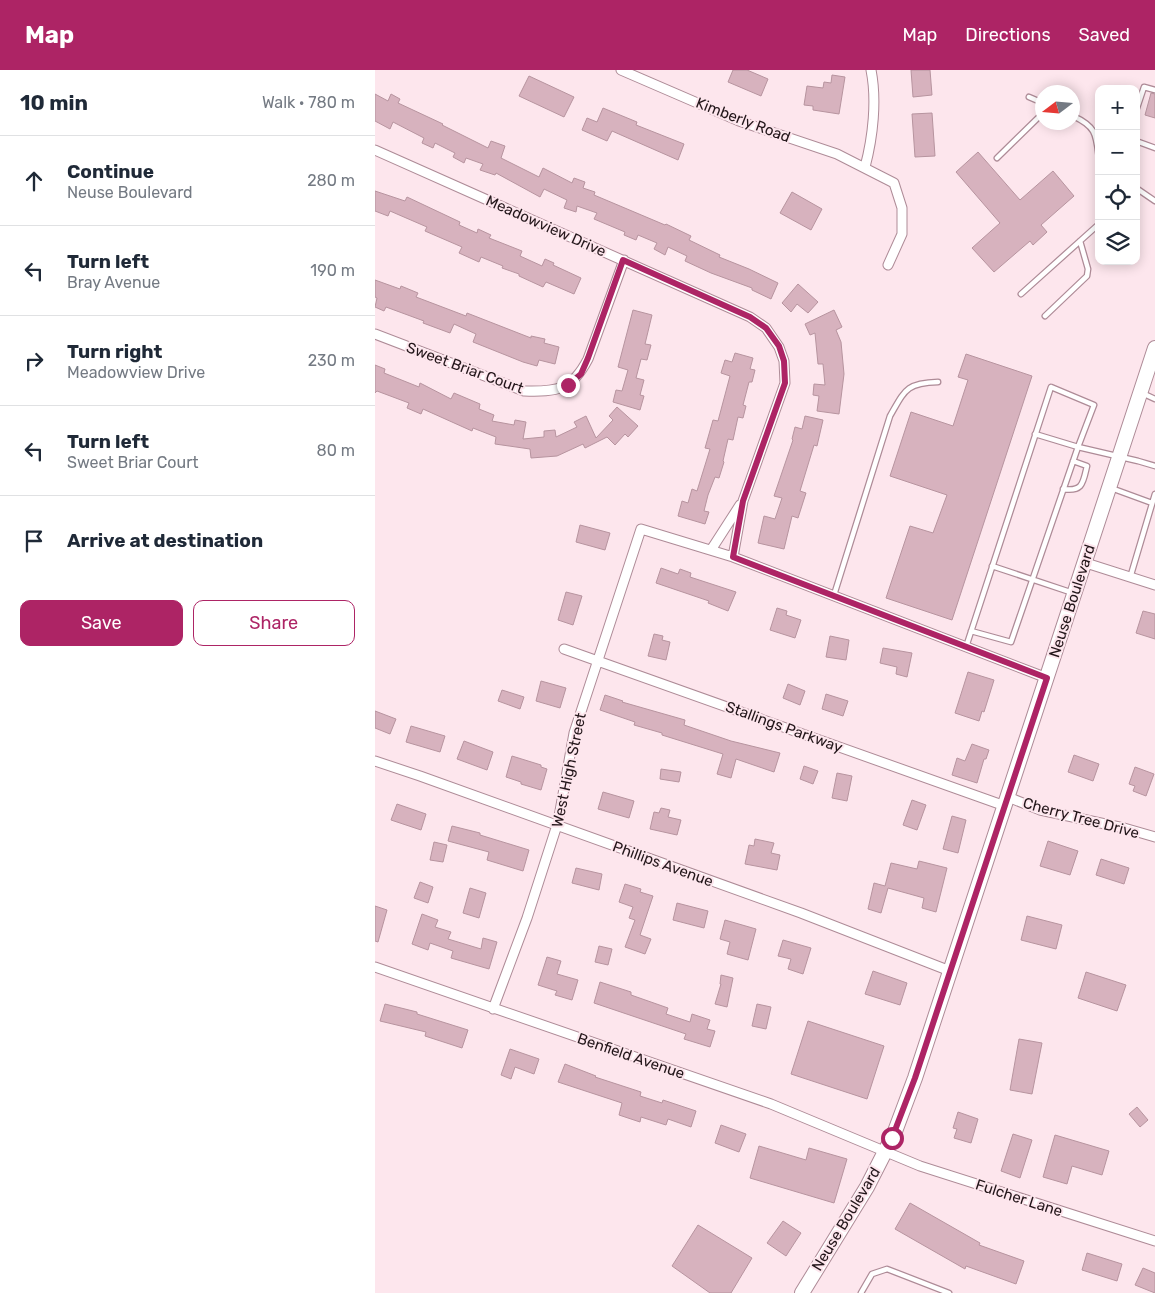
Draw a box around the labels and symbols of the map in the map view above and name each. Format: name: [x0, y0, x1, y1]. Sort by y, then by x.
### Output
north arrow: [1035, 85, 1080, 130]
street label: Kimberly Road: [693, 94, 793, 146]
street label: Meadowview Drive: [483, 191, 609, 261]
street label: Sweet Briar Court: [404, 338, 526, 398]
route end: [557, 374, 580, 397]
street label: Neuse Boulevard: [1045, 542, 1099, 660]
street label: Stallings Parkway: [723, 697, 845, 757]
street label: West High Street: [548, 711, 590, 829]
street label: Cherry Tree Drive: [1021, 794, 1141, 842]
street label: Phillips Avenue: [610, 837, 716, 891]
street label: Benfield Avenue: [575, 1029, 687, 1083]
route start: [881, 1127, 904, 1150]
street label: Neuse Boulevard: [808, 1164, 884, 1274]
street label: Fulcher Lane: [973, 1175, 1065, 1221]

